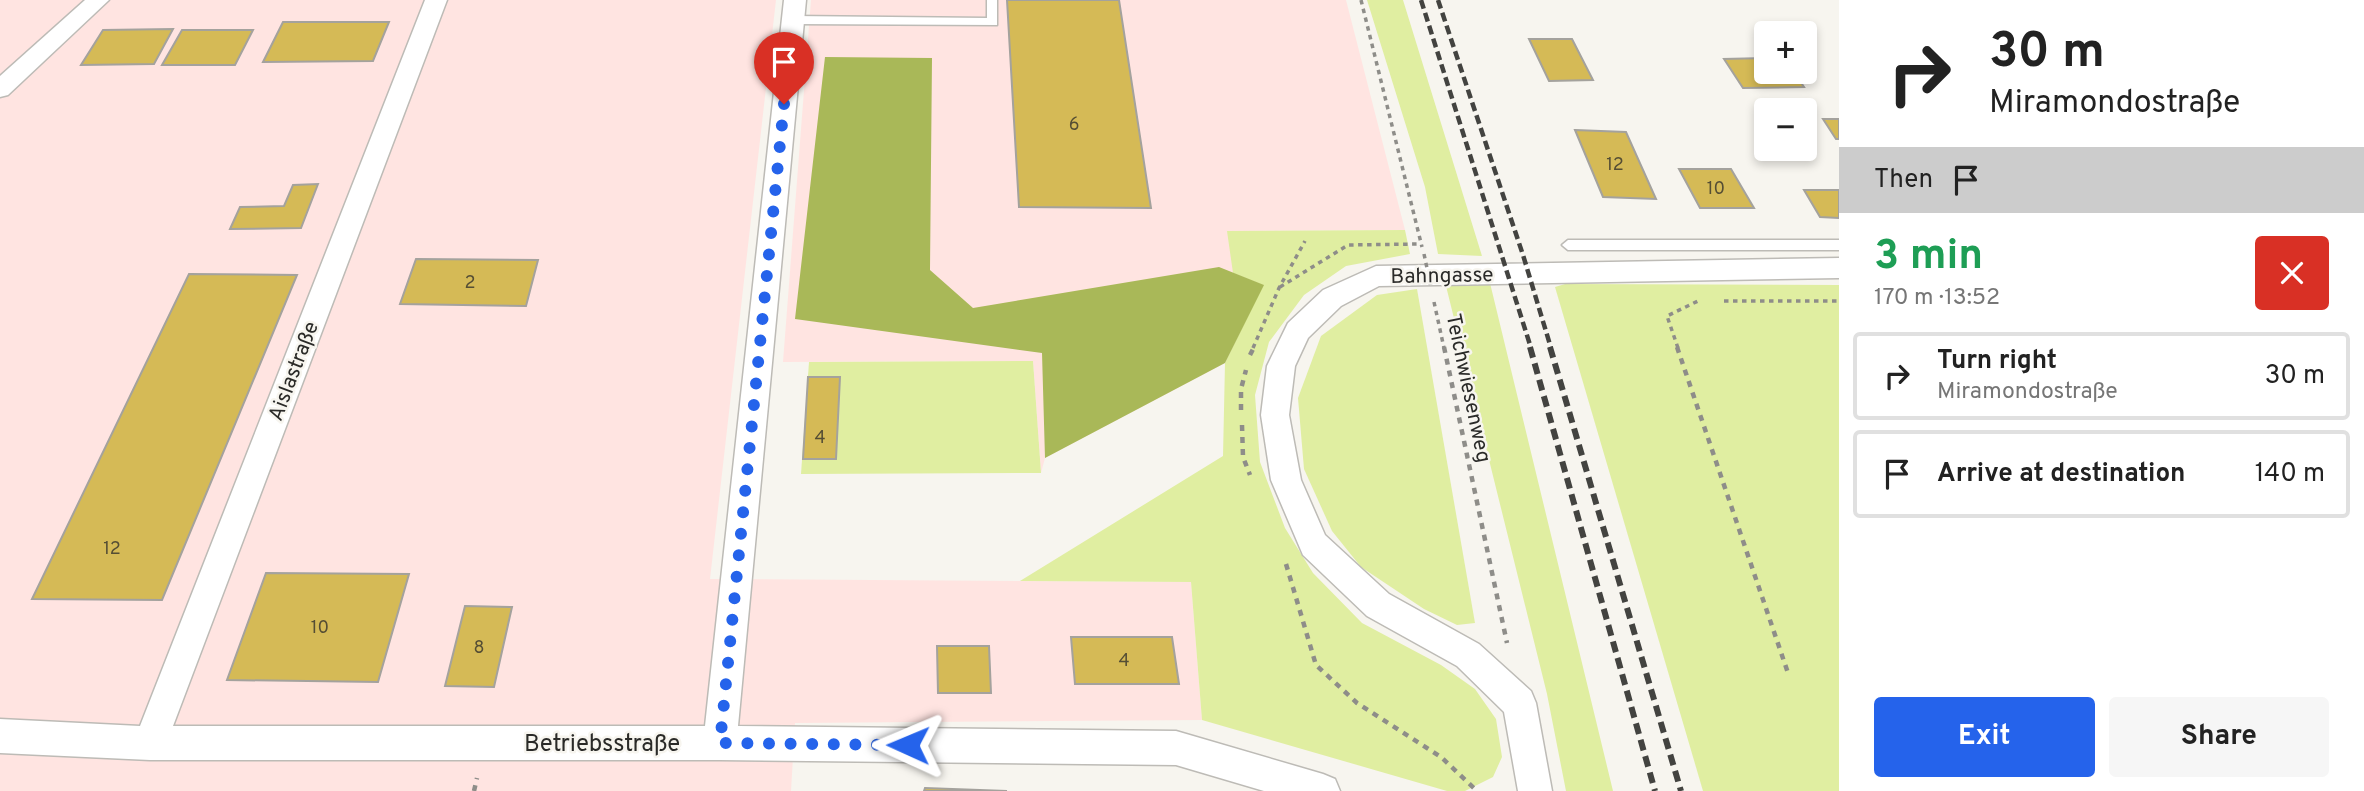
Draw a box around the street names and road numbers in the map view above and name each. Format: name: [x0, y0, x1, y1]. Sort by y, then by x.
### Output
street label: Bahngasse: [1390, 262, 1494, 291]
street label: Teichwiesenweg: [1439, 311, 1496, 465]
street label: Aislastraße: [263, 318, 326, 425]
street label: Betriebsstraße: [524, 730, 680, 760]

